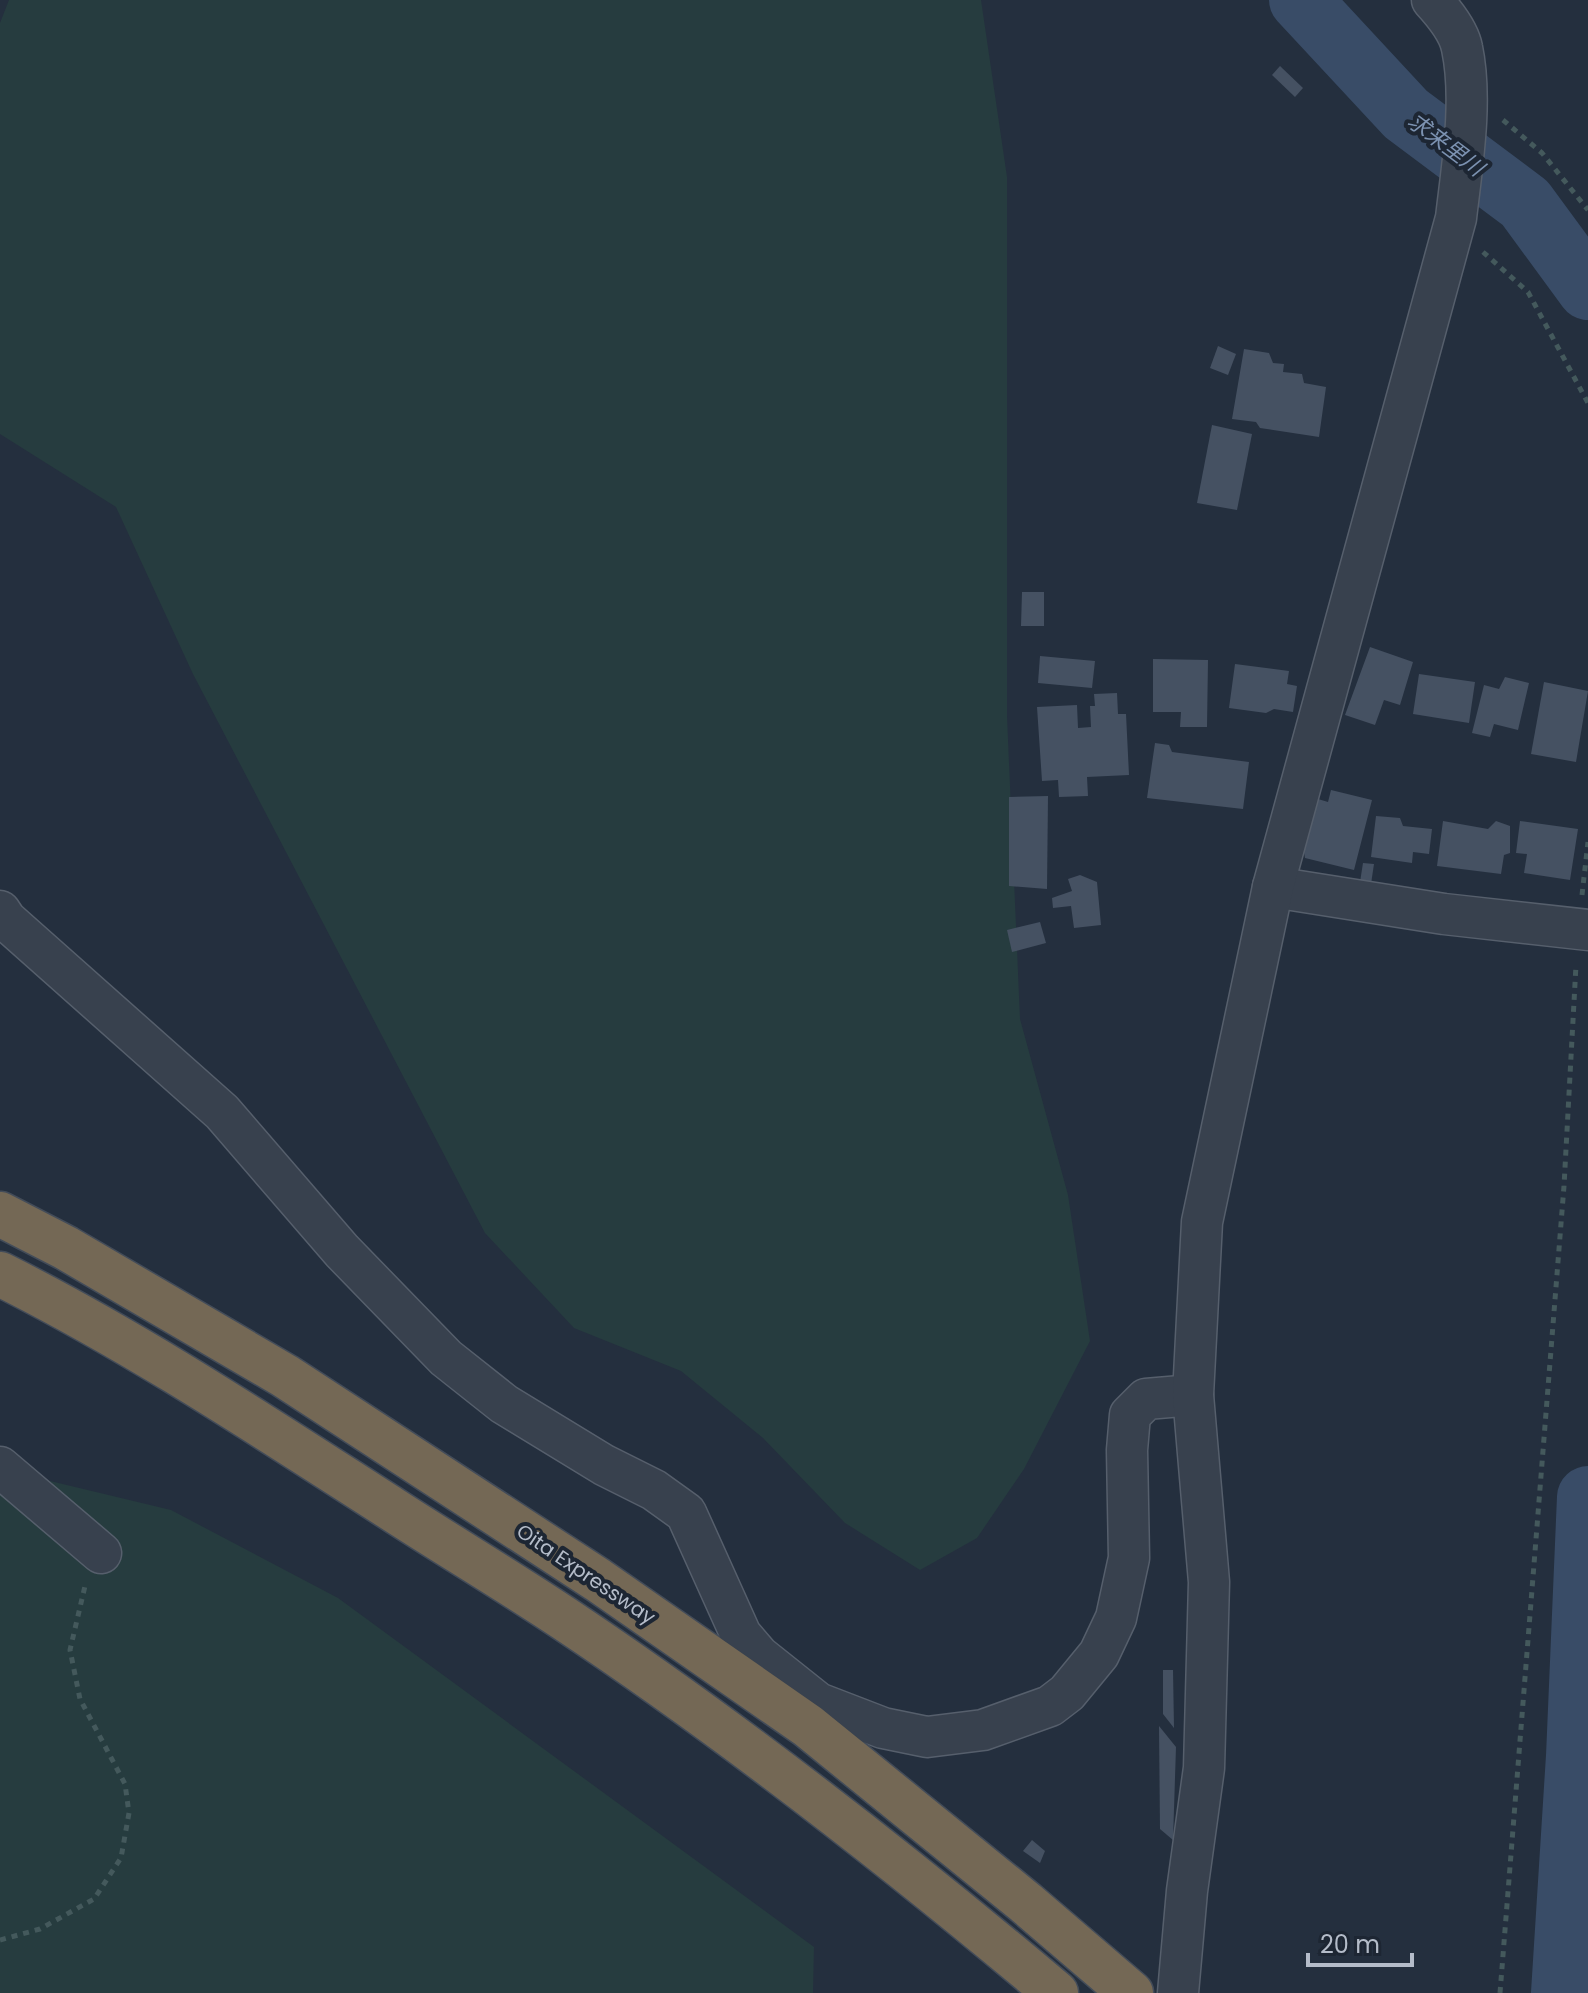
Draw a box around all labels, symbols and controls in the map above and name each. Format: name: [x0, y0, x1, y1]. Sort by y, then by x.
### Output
water label: 求来里川: [1401, 106, 1492, 184]
street label: Oita Expressway: [511, 1517, 661, 1631]
scale bar: [1308, 1917, 1412, 1967]
text: 20 m: [1320, 1928, 1380, 1961]

